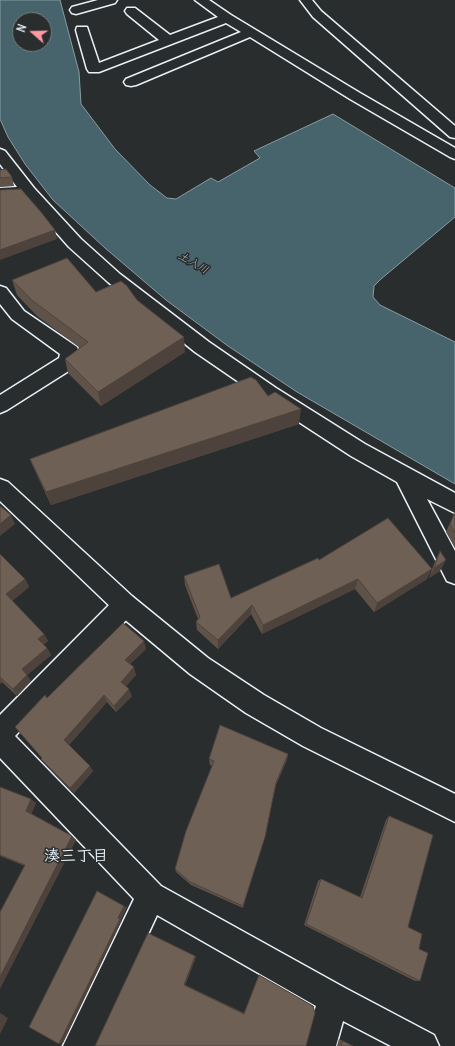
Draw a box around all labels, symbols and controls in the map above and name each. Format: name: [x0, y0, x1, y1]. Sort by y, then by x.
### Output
north arrow: [12, 12, 52, 52]
text: N: [14, 22, 30, 34]
water label: 土入川: [175, 249, 211, 277]
district label: 湊三丁目: [44, 846, 108, 866]

